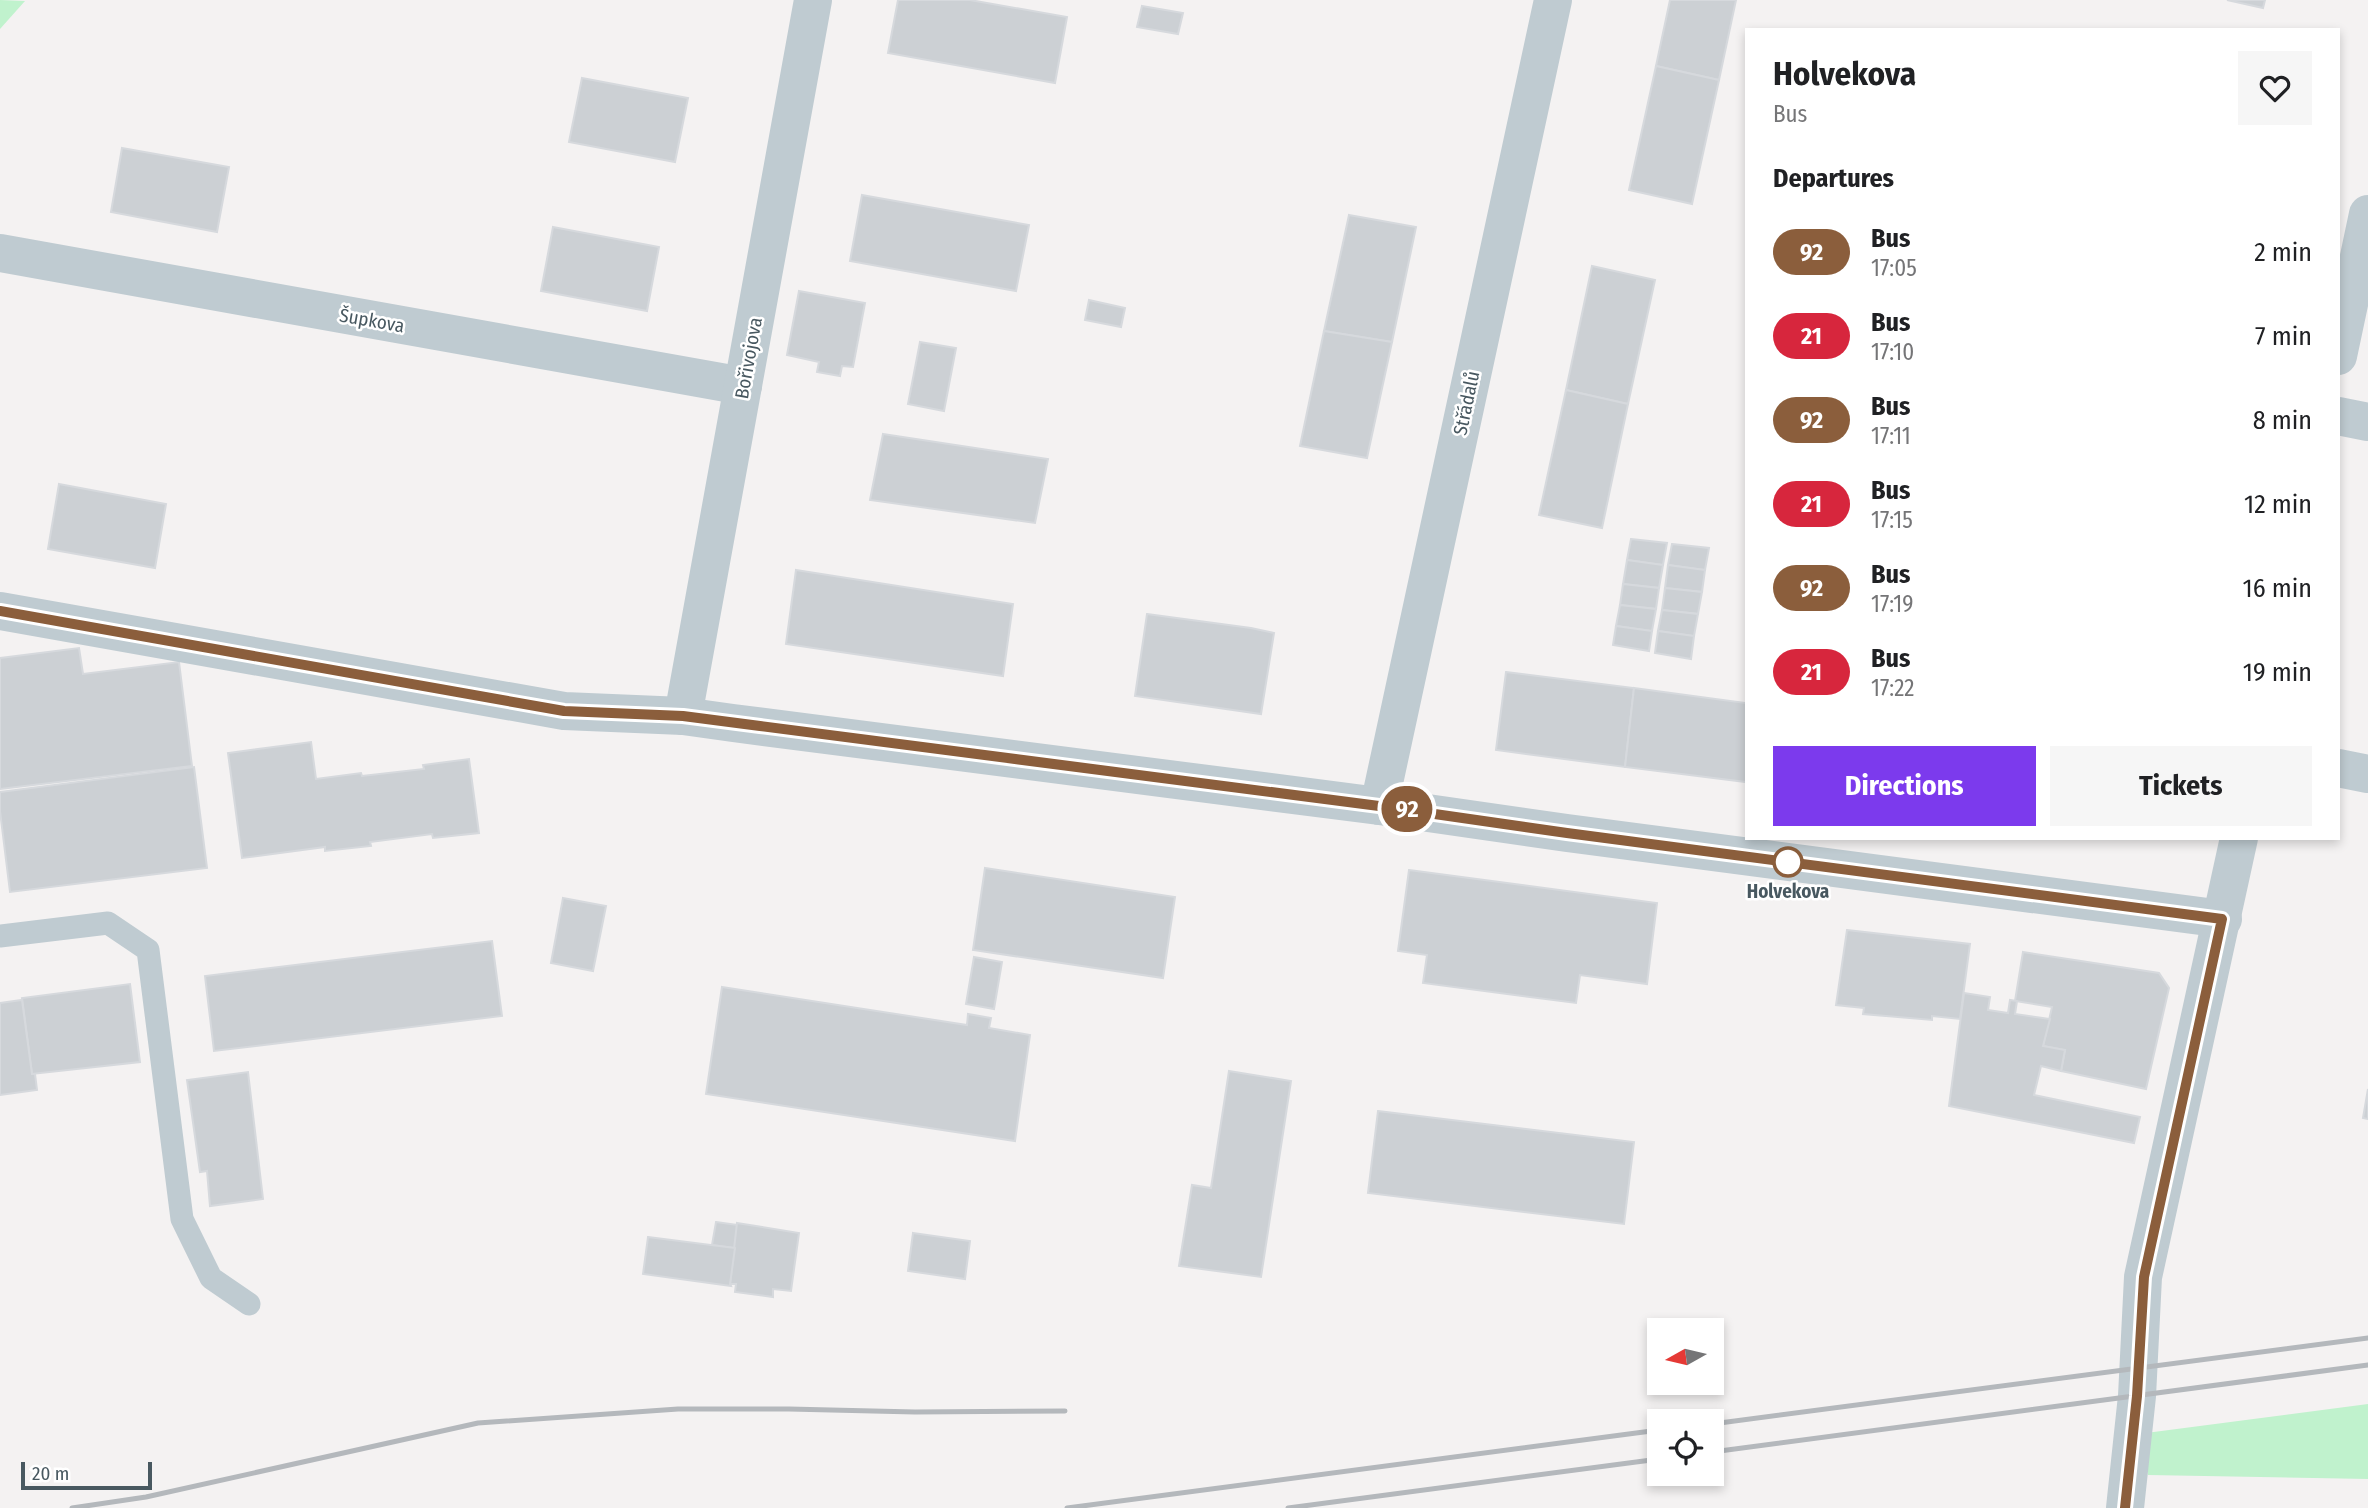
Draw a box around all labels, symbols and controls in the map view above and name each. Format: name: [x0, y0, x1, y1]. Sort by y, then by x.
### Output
button: heart: [2238, 51, 2312, 125]
text: Holvekova: [1773, 54, 1916, 94]
text: Bus: [1773, 100, 1807, 128]
text: Departures: [1773, 163, 1894, 194]
text: Bus: [1871, 223, 1910, 254]
text: 2 min: [2254, 237, 2312, 268]
text: 92: [1800, 238, 1823, 266]
text: 17:05: [1871, 254, 1917, 282]
street label: Šupkova: [338, 303, 406, 338]
text: Bus: [1871, 307, 1910, 338]
street label: Bořivojova: [730, 316, 767, 401]
text: 7 min: [2255, 321, 2312, 352]
text: 21: [1801, 322, 1822, 350]
text: 17:10: [1871, 338, 1914, 366]
street label: Střádalů: [1448, 369, 1485, 437]
text: Bus: [1871, 391, 1910, 422]
text: 8 min: [2253, 405, 2312, 436]
text: 92: [1800, 406, 1823, 434]
text: 17:11: [1871, 422, 1911, 450]
text: Bus: [1871, 475, 1910, 506]
text: 12 min: [2244, 489, 2312, 520]
text: 21: [1801, 490, 1822, 518]
text: 17:15: [1871, 506, 1913, 534]
text: Bus: [1871, 559, 1910, 590]
text: 16 min: [2243, 573, 2312, 604]
text: 92: [1800, 574, 1823, 602]
text: 17:19: [1871, 590, 1913, 618]
text: Bus: [1871, 643, 1910, 674]
text: 19 min: [2243, 657, 2312, 688]
text: 21: [1801, 658, 1822, 686]
text: 17:22: [1871, 674, 1914, 702]
button: Directions: [1773, 746, 2036, 826]
button: Tickets: [2050, 746, 2312, 826]
line badge: 92: [1376, 786, 1438, 832]
text: 92: [1395, 795, 1419, 823]
marker: Holvekova: [1773, 847, 1803, 877]
place label: Holvekova: [1747, 880, 1829, 903]
north arrow: [1647, 1318, 1724, 1395]
map controls: [1647, 1318, 1724, 1486]
button: locate: [1647, 1409, 1724, 1486]
scale bar: [21, 1459, 152, 1491]
text: 20 m: [32, 1462, 69, 1485]

